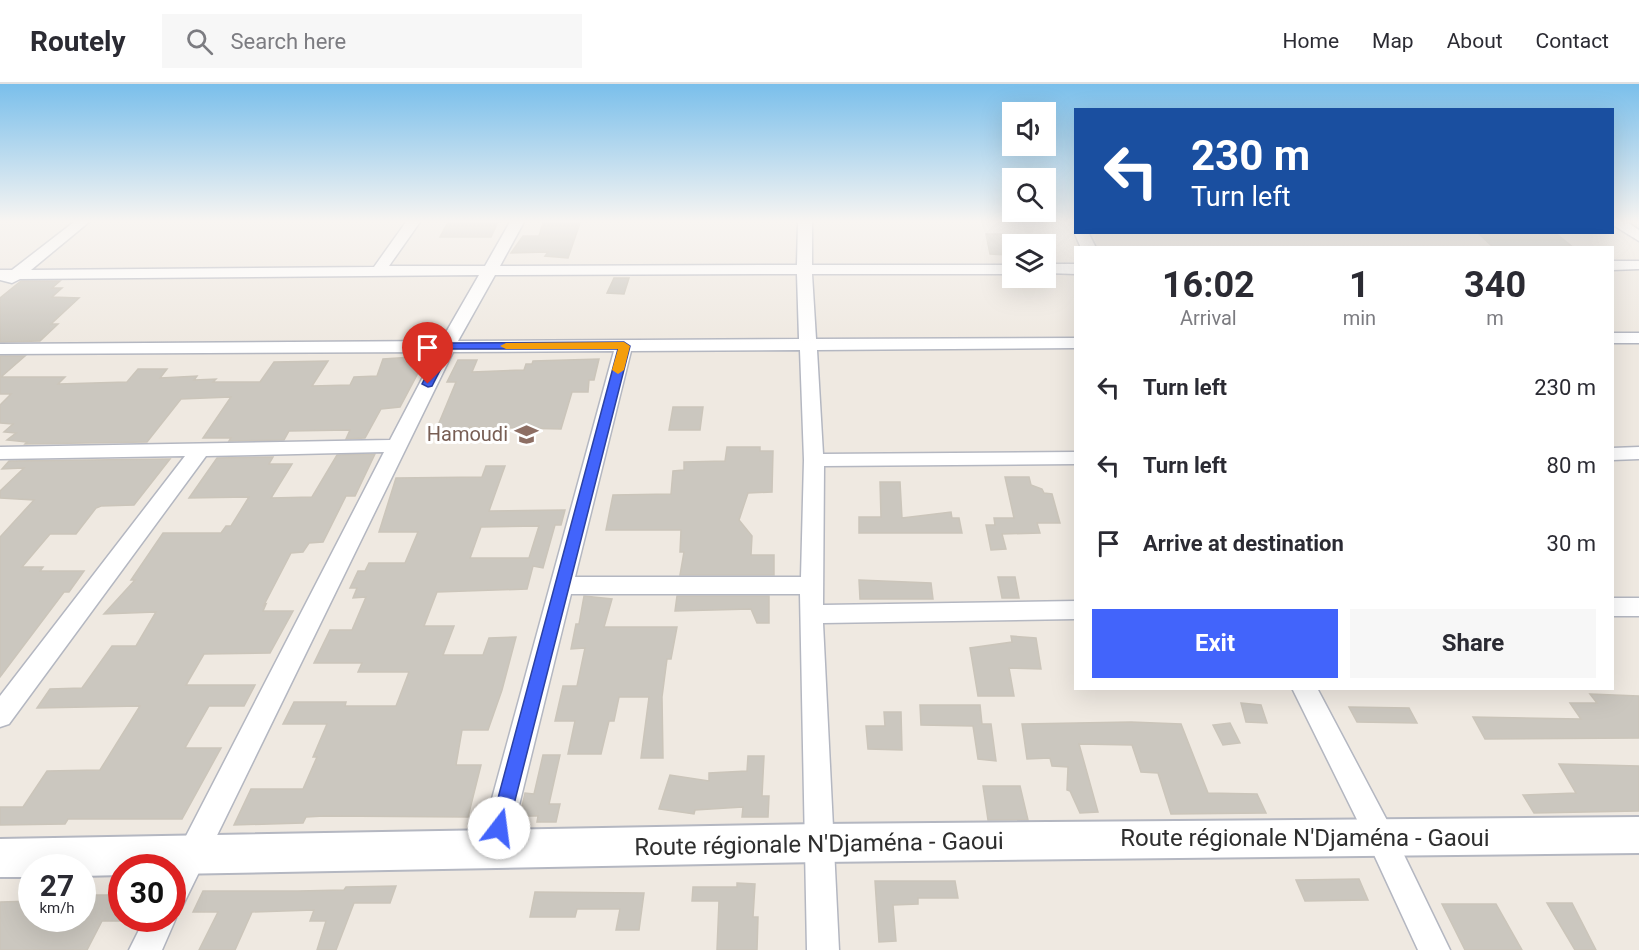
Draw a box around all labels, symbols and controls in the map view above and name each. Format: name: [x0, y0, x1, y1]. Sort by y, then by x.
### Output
search box: [162, 14, 582, 68]
text: Routely: [30, 25, 126, 58]
icon: search: [183, 25, 216, 58]
text: Search here: [231, 29, 346, 54]
text: Home: [1283, 29, 1339, 53]
text: Map: [1372, 29, 1414, 53]
text: About: [1447, 29, 1503, 53]
text: Contact: [1536, 29, 1609, 53]
map controls: [1002, 102, 1056, 288]
button: sound: [1002, 102, 1056, 156]
text: 230 m: [1191, 131, 1310, 180]
icon: left: [1092, 132, 1170, 210]
button: search: [1002, 168, 1056, 222]
text: Turn left: [1191, 181, 1291, 213]
button: layers: [1002, 234, 1056, 288]
text: 16:02: [1162, 264, 1255, 306]
text: 1: [1349, 264, 1370, 306]
text: 340: [1464, 264, 1526, 306]
text: Arrival: [1180, 306, 1237, 330]
text: min: [1343, 306, 1376, 330]
text: m: [1486, 306, 1504, 330]
pin: [402, 322, 453, 384]
icon: arrive: [411, 331, 444, 364]
icon: left: [1092, 371, 1125, 404]
text: Turn left: [1143, 375, 1227, 400]
text: 230 m: [1534, 375, 1596, 400]
school or university icon: Hamoudi: [513, 421, 539, 447]
place label: Hamoudi: [427, 422, 508, 446]
icon: left: [1092, 449, 1125, 482]
text: Turn left: [1143, 453, 1227, 478]
text: 80 m: [1547, 453, 1596, 478]
icon: arrive: [1092, 527, 1125, 560]
text: Arrive at destination: [1143, 531, 1344, 556]
text: 30 m: [1547, 531, 1596, 556]
button: Exit: [1092, 609, 1338, 678]
button: Share: [1350, 609, 1596, 678]
position arrow: [467, 796, 531, 860]
street label: Route régionale N'Djaména - Gaoui: [1120, 824, 1490, 852]
street label: Route régionale N'Djaména - Gaoui: [634, 827, 1004, 861]
speed limit sign: 30: [108, 854, 186, 932]
text: 27: [40, 868, 74, 903]
text: km/h: [39, 899, 75, 917]

